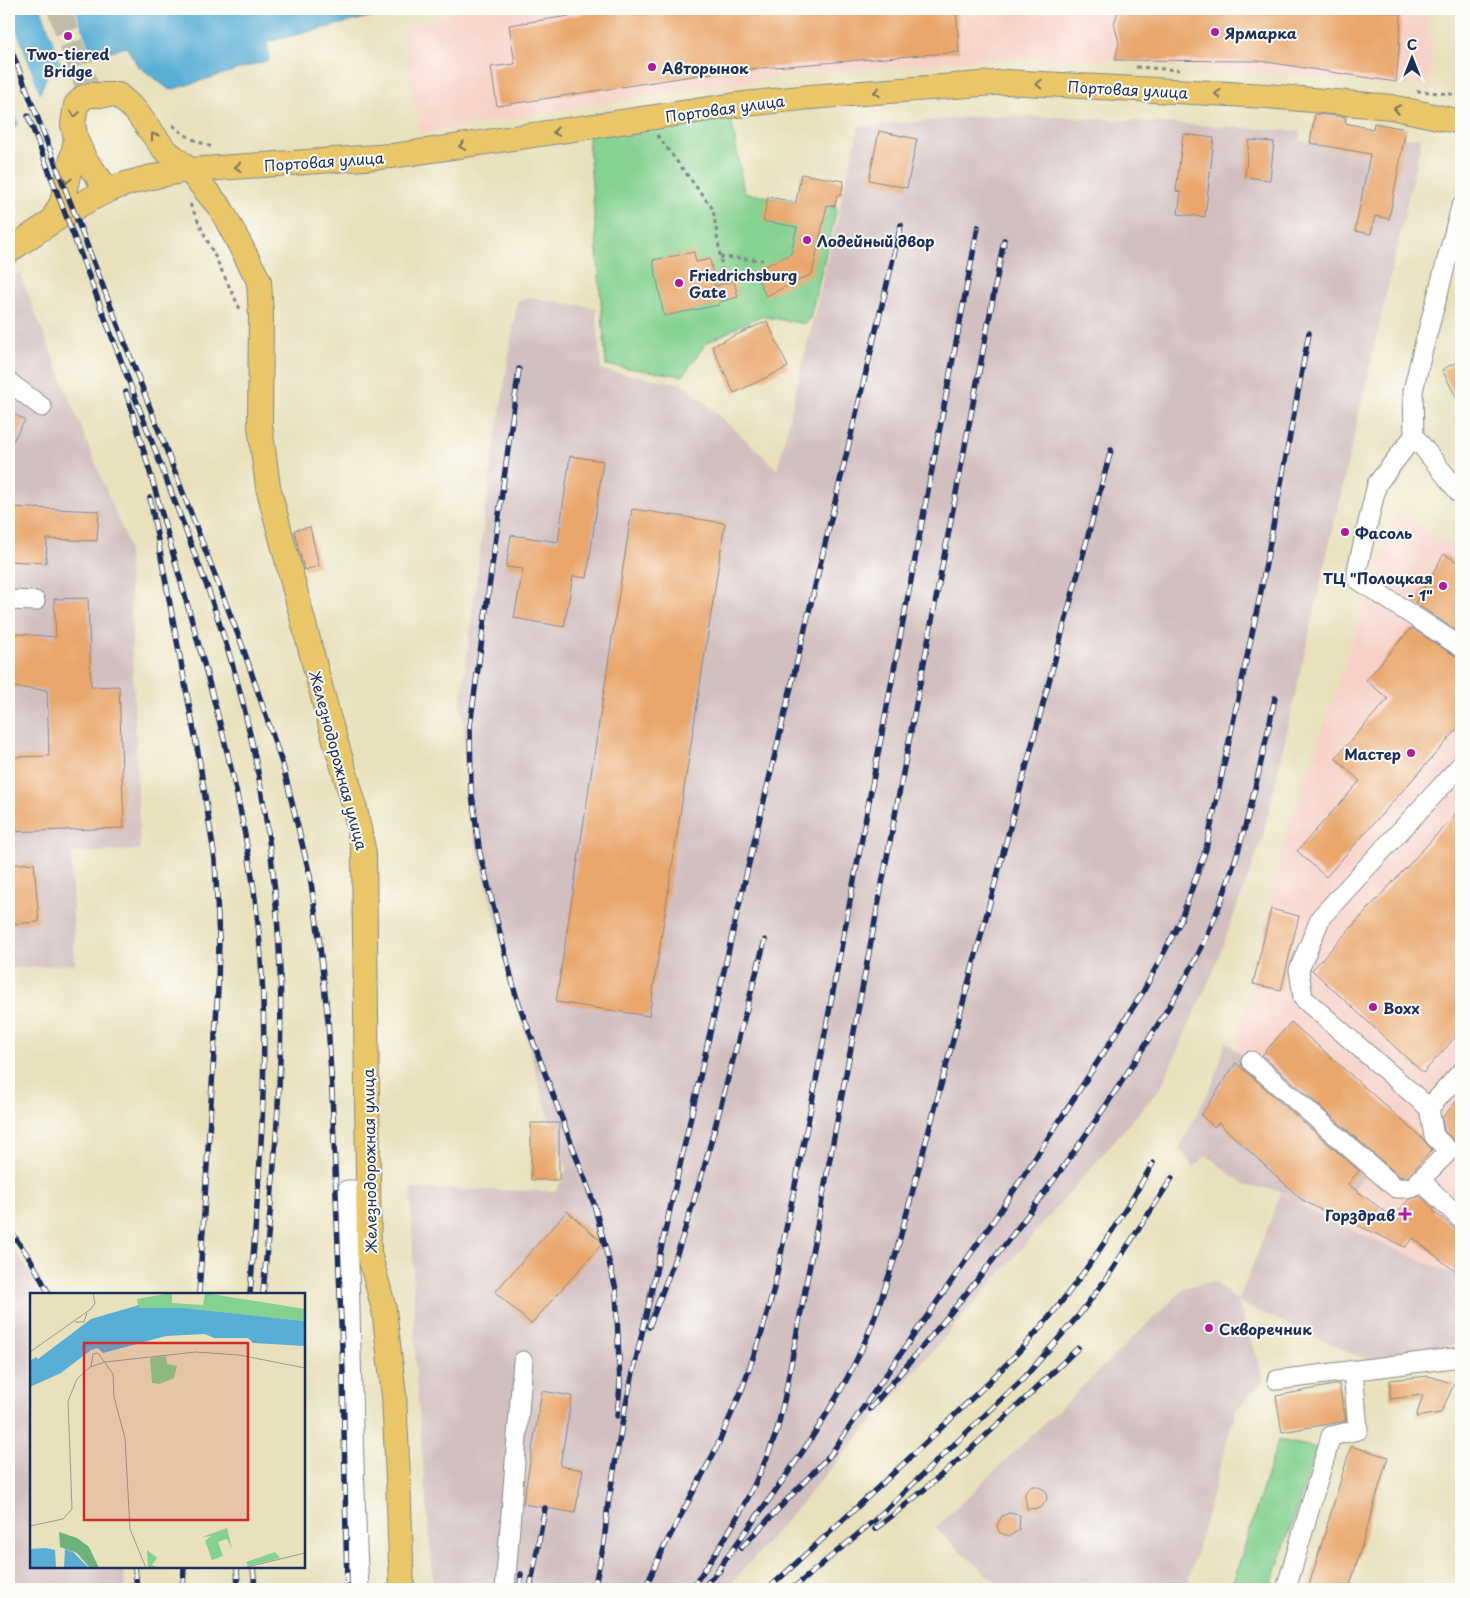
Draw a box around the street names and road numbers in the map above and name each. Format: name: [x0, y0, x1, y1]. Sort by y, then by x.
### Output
street label: Портовая улица: [1067, 74, 1189, 104]
street label: Портовая улица: [664, 88, 787, 128]
street label: Портовая улица: [263, 145, 385, 177]
street label: Железнодорожная улица: [304, 668, 374, 853]
street label: Железнодорожная улица: [356, 1068, 382, 1254]

